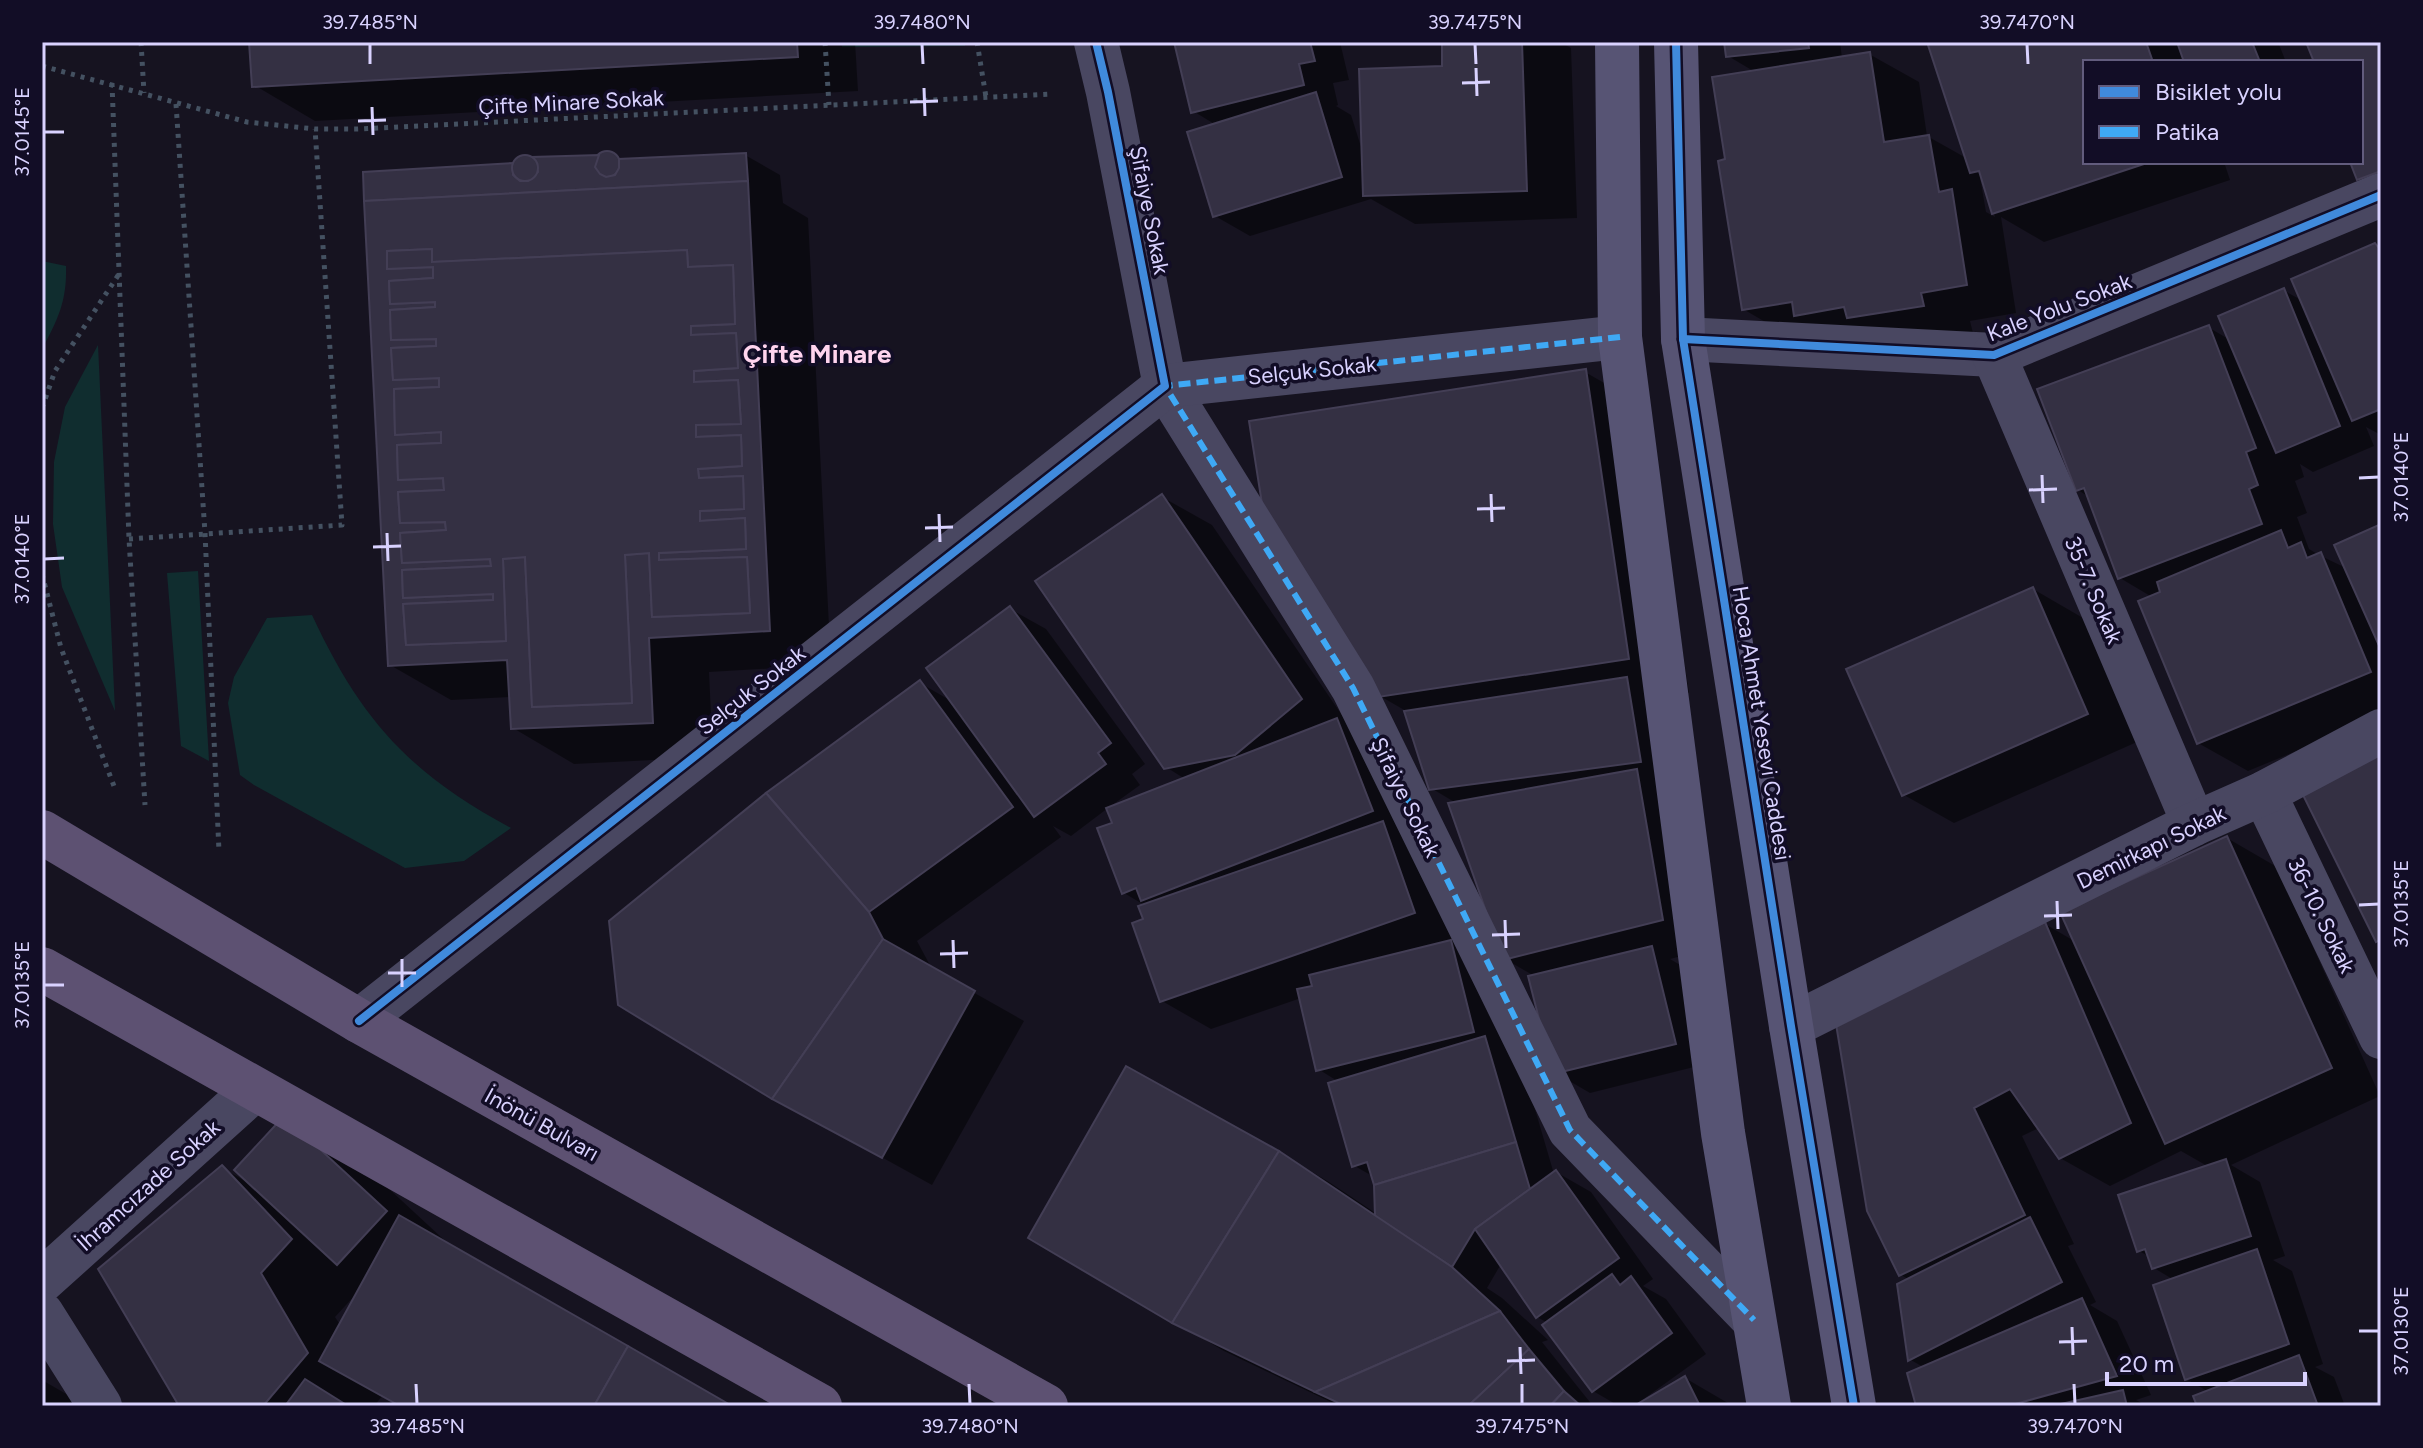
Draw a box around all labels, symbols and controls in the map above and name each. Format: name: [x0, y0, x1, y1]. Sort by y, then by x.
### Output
text: 39.7485°N: [322, 10, 418, 34]
text: 39.7480°N: [873, 10, 971, 34]
text: 39.7475°N: [1428, 10, 1522, 34]
text: 39.7470°N: [1979, 10, 2075, 34]
legend: [2083, 60, 2363, 164]
text: Bisiklet yolu: [2155, 77, 2282, 106]
street label: Çifte Minare Sokak: [478, 84, 665, 121]
text: 37.0145°E: [10, 87, 34, 177]
text: Patika: [2155, 117, 2219, 146]
street label: Şifaiye Sokak: [1124, 144, 1175, 277]
street label: Kale Yolu Sokak: [1983, 267, 2136, 347]
district label: Çifte Minare: [743, 338, 891, 370]
street label: Selçuk Sokak: [1246, 350, 1378, 391]
text: 37.0140°E: [2389, 431, 2413, 523]
text: 37.0140°E: [10, 513, 34, 605]
street label: 35-7. Sokak: [2059, 532, 2128, 648]
street label: Hoca Ahmet Yesevi Caddesi: [1726, 584, 1797, 862]
street label: Selçuk Sokak: [692, 640, 811, 741]
street label: Şifaiye Sokak: [1365, 733, 1446, 862]
street label: Demirkapı Sokak: [2072, 800, 2230, 895]
street label: 36-10. Sokak: [2282, 853, 2361, 978]
text: 37.0135°E: [2389, 860, 2413, 948]
text: 37.0135°E: [10, 941, 34, 1029]
street label: İnönü Bulvarı: [480, 1082, 604, 1167]
street label: İhramcızade Sokak: [71, 1114, 226, 1257]
text: 37.0130°E: [2389, 1286, 2413, 1376]
scale bar: [2107, 1336, 2305, 1386]
text: 20 m: [2119, 1349, 2174, 1378]
text: 39.7485°N: [369, 1414, 465, 1438]
text: 39.7480°N: [921, 1414, 1019, 1438]
text: 39.7475°N: [1475, 1414, 1569, 1438]
text: 39.7470°N: [2027, 1414, 2123, 1438]

